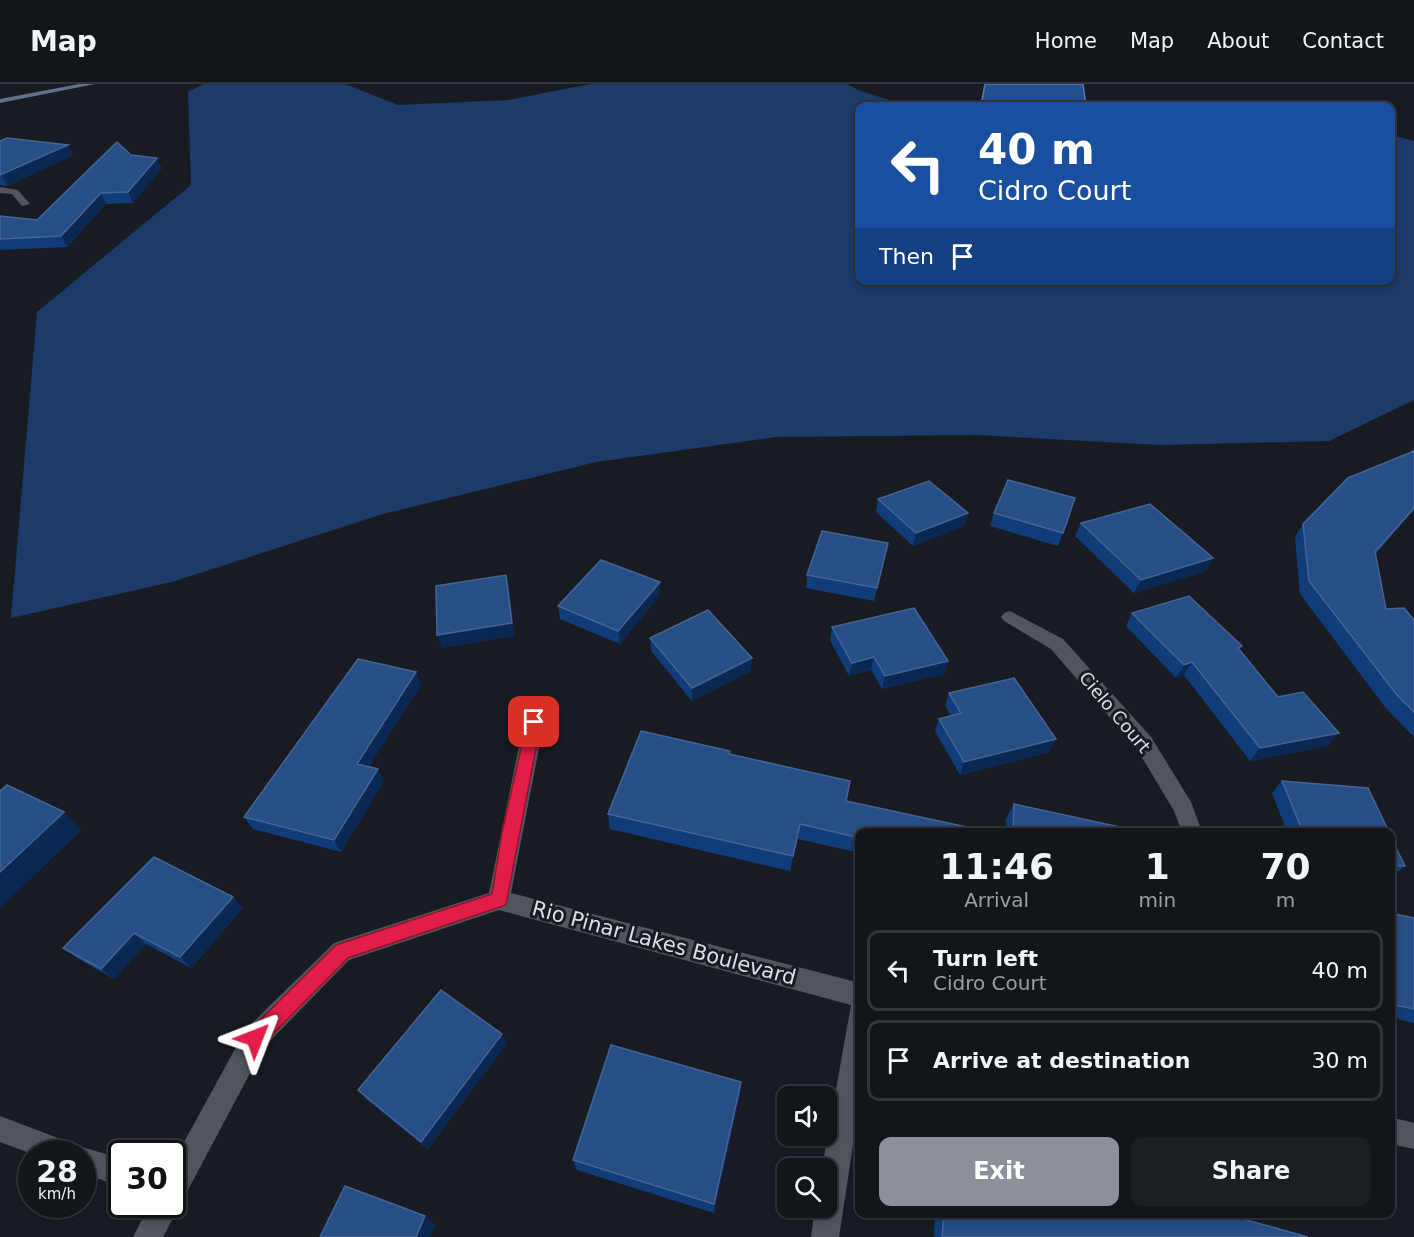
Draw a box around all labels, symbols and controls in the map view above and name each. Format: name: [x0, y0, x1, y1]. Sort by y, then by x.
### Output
text: Map: [30, 25, 97, 58]
text: Home: [1035, 29, 1097, 53]
text: Map: [1130, 29, 1174, 53]
text: About: [1207, 29, 1269, 53]
text: Contact: [1302, 29, 1384, 53]
text: 40 m: [978, 125, 1095, 174]
icon: left: [879, 126, 957, 204]
text: Cidro Court: [978, 175, 1131, 206]
icon: arrive: [946, 240, 979, 273]
text: Then: [879, 244, 934, 269]
street label: Cielo Court: [1075, 667, 1155, 757]
pin: [508, 696, 559, 747]
icon: arrive: [517, 705, 550, 738]
text: 11:46: [939, 846, 1054, 887]
text: 1: [1145, 846, 1170, 887]
text: 70: [1260, 846, 1311, 887]
text: Arrival: [964, 888, 1029, 912]
text: min: [1138, 888, 1176, 912]
text: m: [1276, 888, 1295, 912]
street label: Rio Pinar Lakes Boulevard: [529, 896, 799, 990]
text: Turn left: [933, 946, 1038, 971]
icon: left: [882, 954, 915, 987]
text: 40 m: [1312, 958, 1368, 983]
text: Cidro Court: [933, 971, 1047, 995]
position arrow: [223, 1006, 287, 1070]
icon: arrive: [882, 1044, 915, 1077]
text: Arrive at destination: [933, 1048, 1190, 1073]
text: 30 m: [1312, 1048, 1368, 1073]
map controls: [777, 1086, 837, 1218]
button: sound: [777, 1086, 837, 1146]
button: Exit: [879, 1137, 1119, 1206]
button: Share: [1131, 1137, 1371, 1206]
speed limit sign: 30: [108, 1140, 186, 1218]
text: 28: [36, 1154, 78, 1189]
button: search: [777, 1158, 837, 1218]
text: km/h: [38, 1185, 76, 1203]

